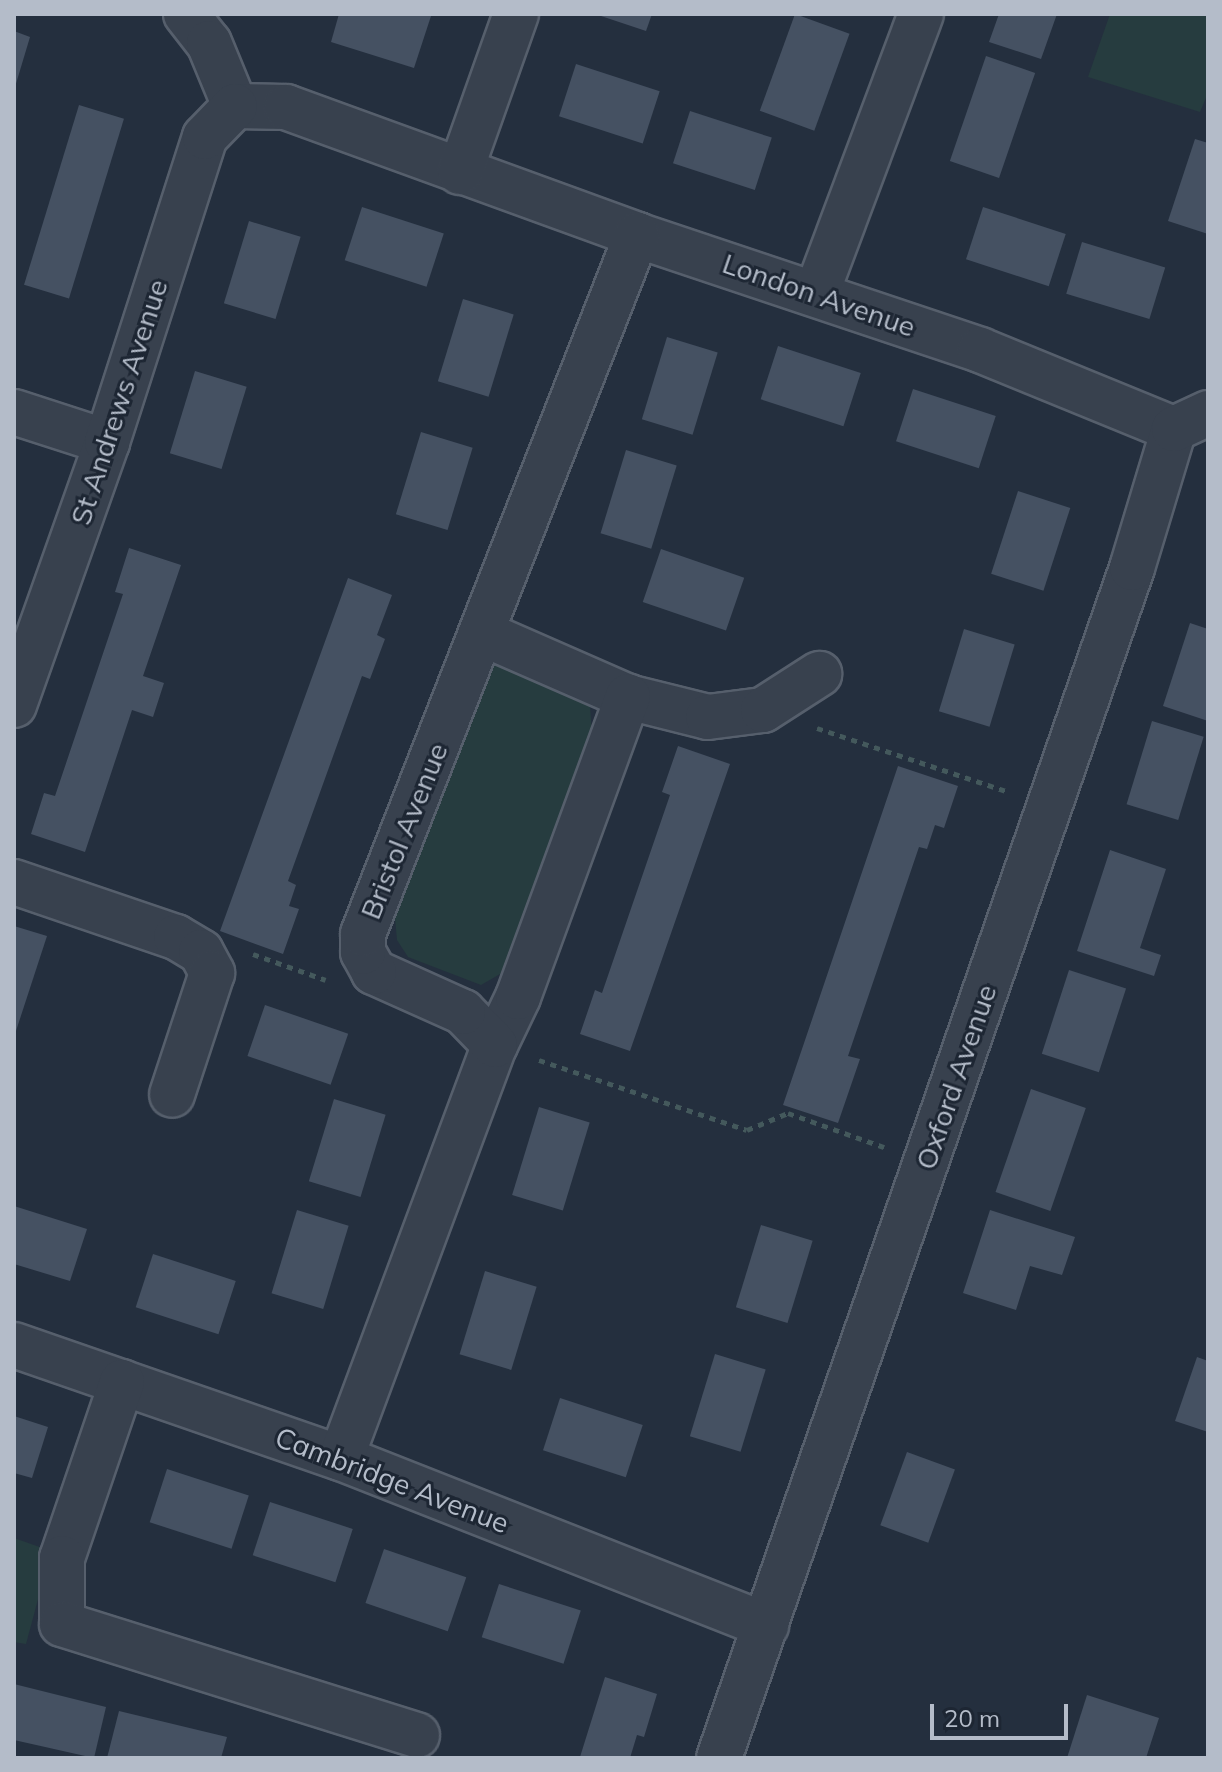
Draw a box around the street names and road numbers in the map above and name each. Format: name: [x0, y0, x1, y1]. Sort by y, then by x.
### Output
street label: London Avenue: [718, 246, 920, 344]
street label: St Andrews Avenue: [63, 275, 175, 529]
street label: Bristol Avenue: [353, 738, 455, 924]
street label: Oxford Avenue: [909, 980, 1003, 1174]
street label: Cambridge Avenue: [270, 1420, 514, 1540]

